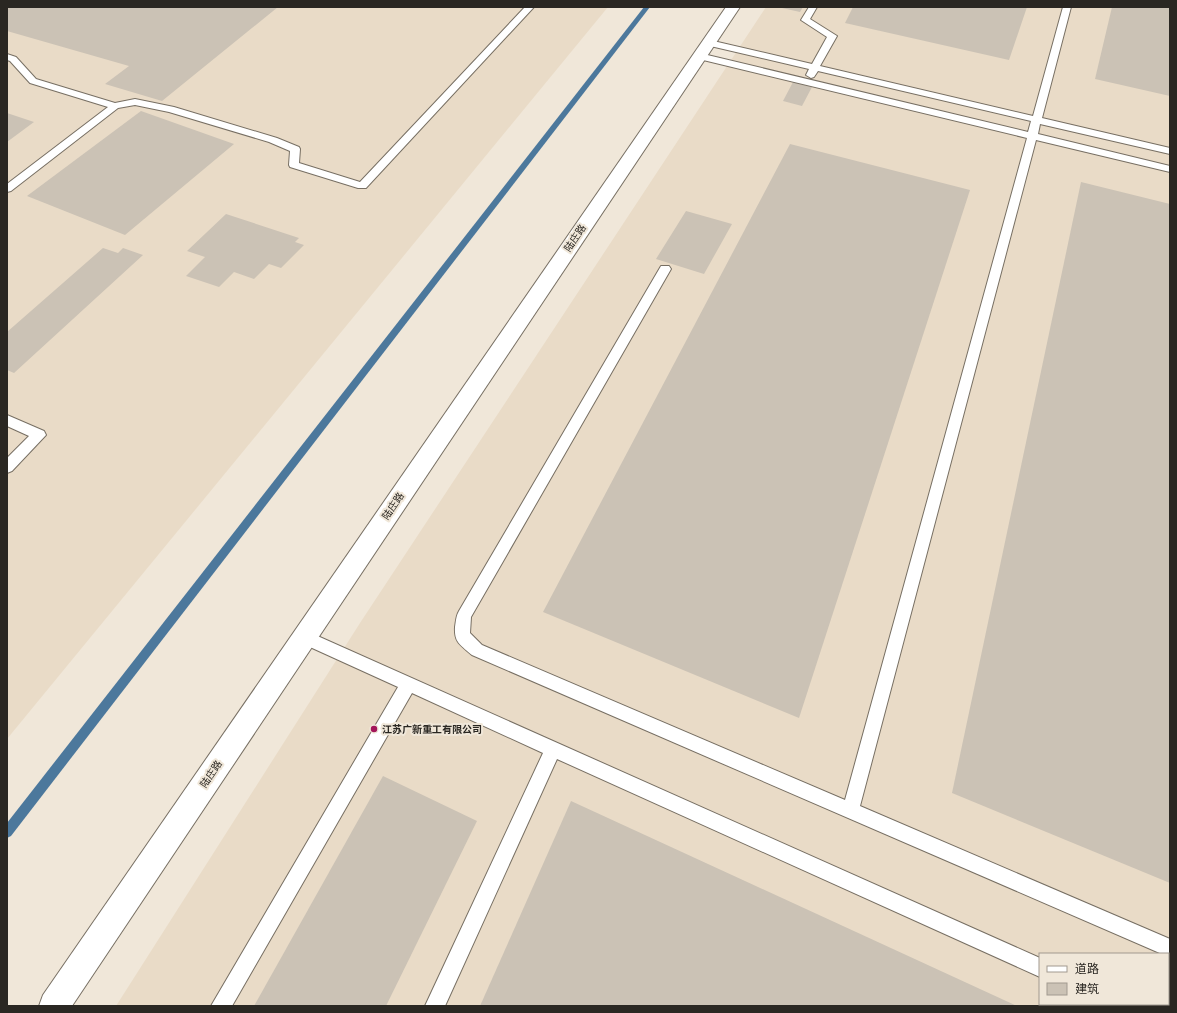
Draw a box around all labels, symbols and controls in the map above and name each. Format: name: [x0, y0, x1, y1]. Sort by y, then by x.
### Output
street label: 陆庄路: [562, 222, 588, 254]
street label: 陆庄路: [380, 490, 406, 522]
marker: 江苏广新重工有限公司: [369, 724, 379, 734]
place label: 江苏广新重工有限公司: [382, 724, 482, 735]
street label: 陆庄路: [198, 758, 224, 790]
legend: [1039, 953, 1169, 1005]
text: 道路: [1075, 962, 1099, 976]
text: 建筑: [1075, 982, 1099, 996]

